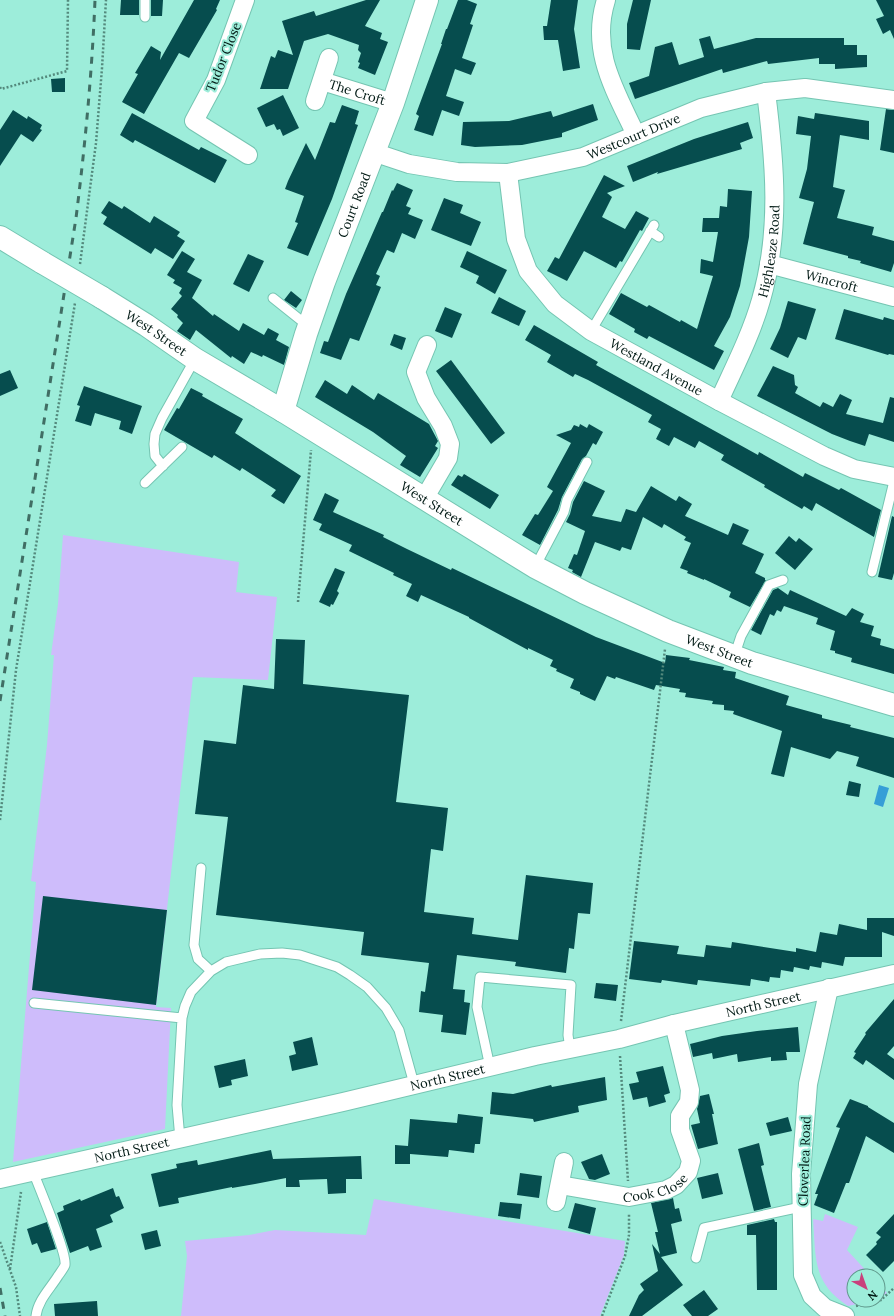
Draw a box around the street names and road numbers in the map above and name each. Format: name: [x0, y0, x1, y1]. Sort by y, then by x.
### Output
street label: Tudor Close: [202, 20, 245, 94]
street label: The Croft: [327, 76, 388, 109]
street label: Westcourt Drive: [584, 110, 683, 163]
street label: Court Road: [334, 170, 375, 240]
street label: Highleaze Road: [754, 205, 783, 300]
street label: Wincroft: [803, 266, 860, 296]
street label: West Street: [122, 306, 190, 360]
street label: Westland Avenue: [607, 335, 706, 400]
street label: West Street: [397, 478, 466, 529]
street label: West Street: [683, 631, 755, 672]
street label: North Street: [724, 988, 802, 1021]
street label: North Street: [409, 1060, 487, 1095]
street label: Cloverlea Road: [794, 1115, 815, 1206]
street label: North Street: [93, 1133, 171, 1167]
street label: Cook Close: [621, 1170, 692, 1206]

